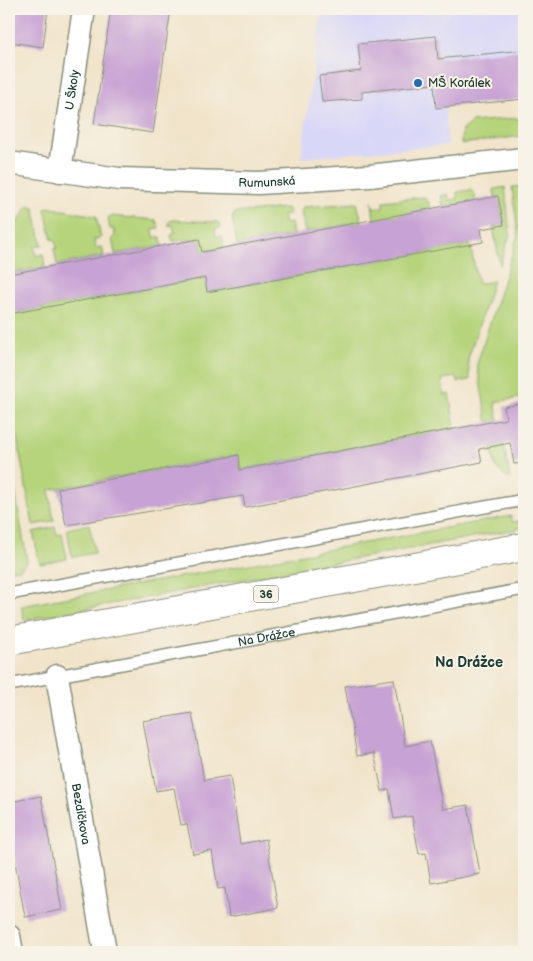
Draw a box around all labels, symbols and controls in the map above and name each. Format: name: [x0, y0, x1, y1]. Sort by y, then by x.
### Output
street label: U Školy: [62, 68, 82, 111]
place label: MŠ Korálek: [428, 75, 491, 91]
marker: MŠ Korálek: [412, 77, 424, 89]
street label: Rumunská: [238, 173, 296, 191]
road number: 36: [254, 586, 278, 602]
street label: Na Drážce: [237, 624, 296, 650]
district label: Na Drážce: [435, 654, 503, 671]
street label: Bezdíčkova: [68, 782, 94, 846]

